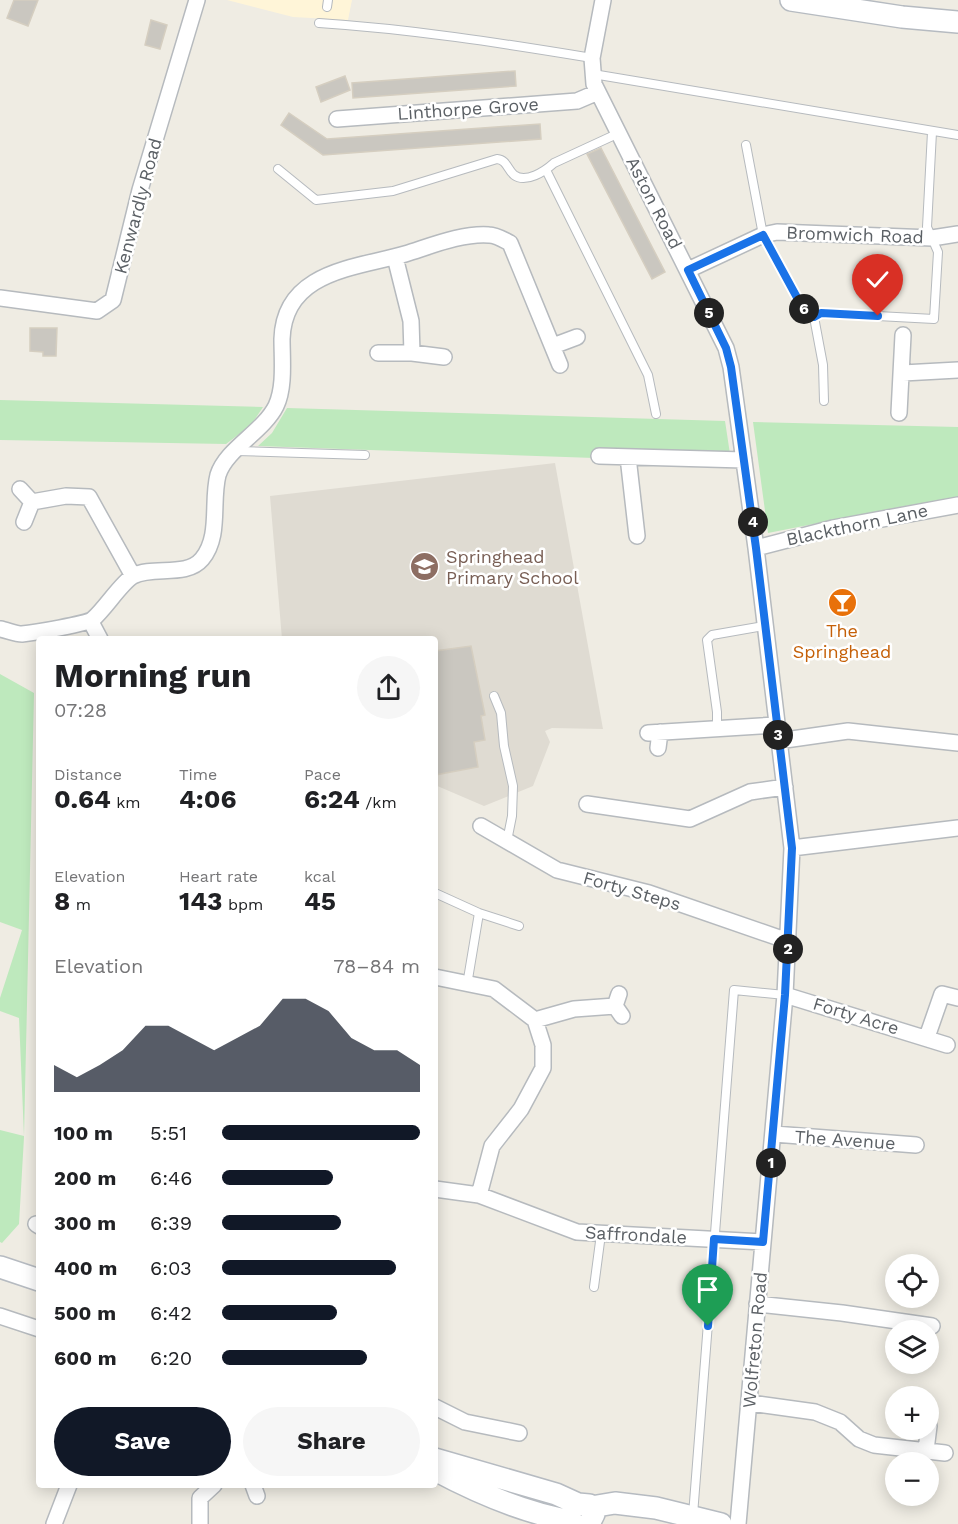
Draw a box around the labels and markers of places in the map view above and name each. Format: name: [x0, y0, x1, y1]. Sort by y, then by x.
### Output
pin: [852, 254, 903, 316]
pin: 6: [789, 294, 819, 324]
pin: 5: [694, 298, 724, 328]
pin: 4: [738, 507, 768, 537]
place label: Springhead Primary School: [446, 546, 579, 588]
school or university icon: Springhead Primary School: [409, 551, 441, 583]
bar icon: The Springhead: [826, 586, 858, 618]
place label: The Springhead: [793, 620, 891, 662]
pin: 3: [763, 720, 793, 750]
pin: 2: [773, 934, 803, 964]
pin: 1: [756, 1148, 786, 1178]
pin: [682, 1264, 733, 1326]

